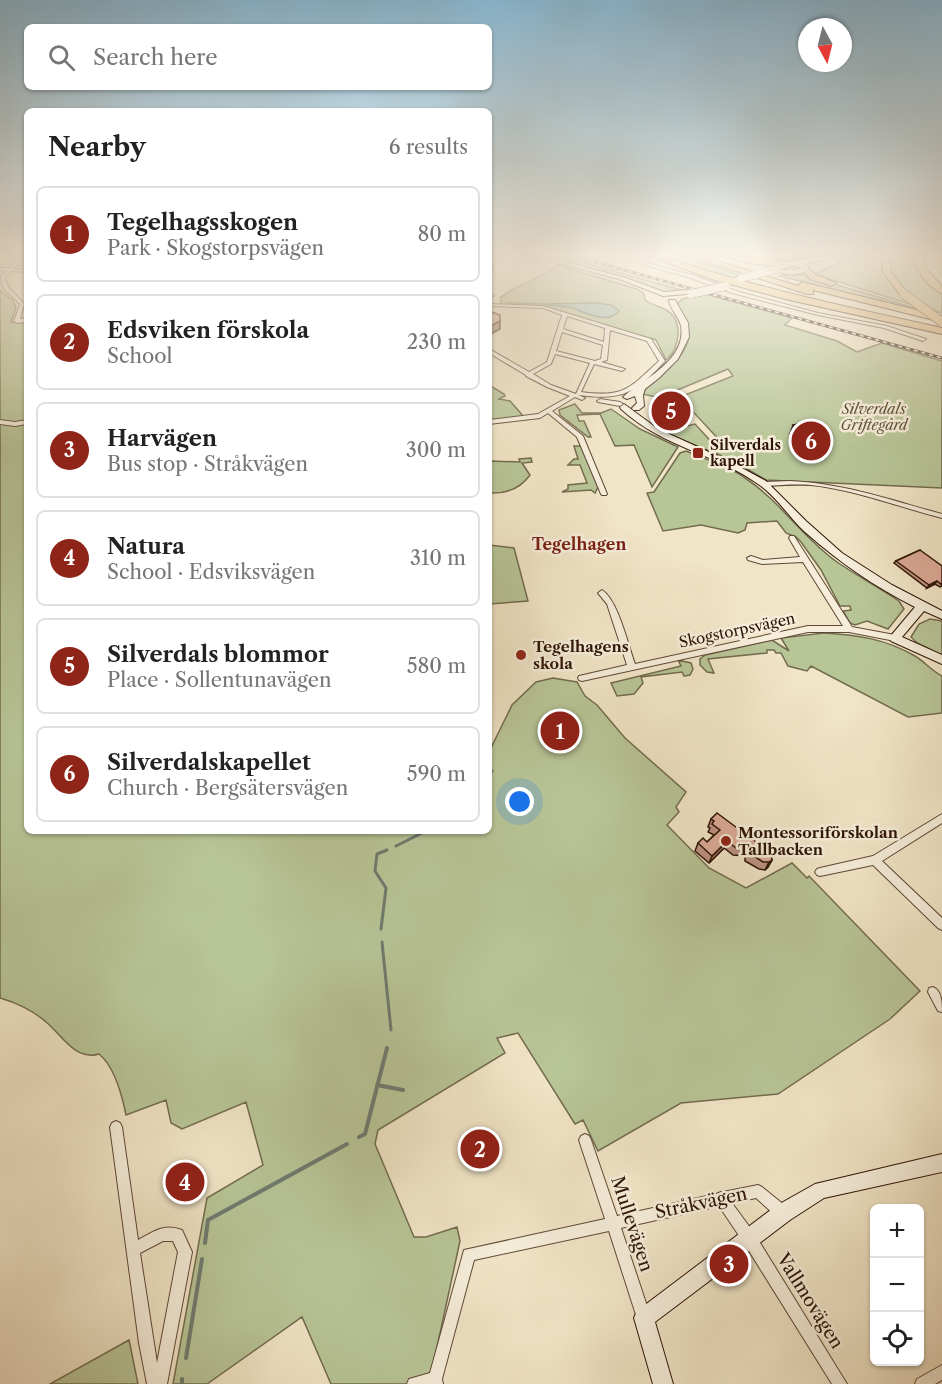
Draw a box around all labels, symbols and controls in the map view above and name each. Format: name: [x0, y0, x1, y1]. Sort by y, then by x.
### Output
north arrow: [798, 18, 852, 72]
search box: [24, 24, 492, 90]
icon: search: [45, 41, 78, 74]
text: Search here: [93, 44, 218, 71]
text: Nearby: [48, 131, 146, 163]
text: 6 results: [389, 135, 468, 159]
text: Tegelhagsskogen: [107, 209, 298, 236]
text: 1: [65, 222, 74, 246]
text: 80 m: [418, 222, 466, 246]
text: Park · Skogstorpsvägen: [107, 236, 324, 260]
text: Edsviken förskola: [107, 317, 309, 344]
text: 2: [64, 330, 75, 354]
text: 230 m: [407, 330, 466, 354]
text: School: [107, 344, 172, 368]
pin: 5: [652, 388, 690, 434]
park label: Silverdals Griftegård: [841, 400, 909, 434]
pin: 6: [792, 418, 830, 464]
text: Harvägen: [107, 425, 217, 452]
place label: Silverdals kapell: [710, 436, 781, 470]
text: 3: [64, 438, 75, 462]
text: 300 m: [406, 438, 466, 462]
marker: Silverdals kapell: [691, 446, 705, 460]
text: Bus stop · Stråkvägen: [107, 452, 308, 476]
text: Natura: [107, 533, 185, 560]
district label: Tegelhagen: [532, 534, 626, 554]
text: 4: [64, 546, 75, 570]
text: 310 m: [410, 546, 466, 570]
text: School · Edsviksvägen: [107, 560, 315, 584]
street label: Skogstorpsvägen: [677, 608, 797, 652]
place label: Tegelhagens skola: [533, 637, 629, 673]
text: Silverdals blommor: [107, 641, 329, 668]
marker: Tegelhagens skola: [514, 648, 528, 662]
text: 5: [64, 654, 75, 678]
text: 580 m: [407, 654, 466, 678]
text: Place · Sollentunavägen: [107, 668, 331, 692]
pin: 1: [540, 708, 580, 754]
text: Silverdalskapellet: [107, 749, 311, 776]
text: 6: [64, 762, 75, 786]
text: 590 m: [407, 762, 466, 786]
text: Church · Bergsätersvägen: [107, 776, 348, 800]
your location: [505, 787, 534, 816]
place label: Montessoriförskolan Tallbacken: [738, 823, 899, 859]
marker: Montessoriförskolan Tallbacken: [719, 834, 733, 848]
pin: 2: [460, 1126, 500, 1172]
pin: 4: [166, 1160, 204, 1204]
street label: Mullevägen: [606, 1174, 658, 1274]
street label: Stråkvägen: [653, 1183, 749, 1223]
map controls: [870, 1204, 924, 1366]
button: +: [870, 1204, 924, 1258]
pin: 3: [710, 1242, 748, 1286]
street label: Vallmovägen: [771, 1248, 848, 1353]
button: −: [870, 1258, 924, 1312]
button: locate: [870, 1312, 924, 1366]

